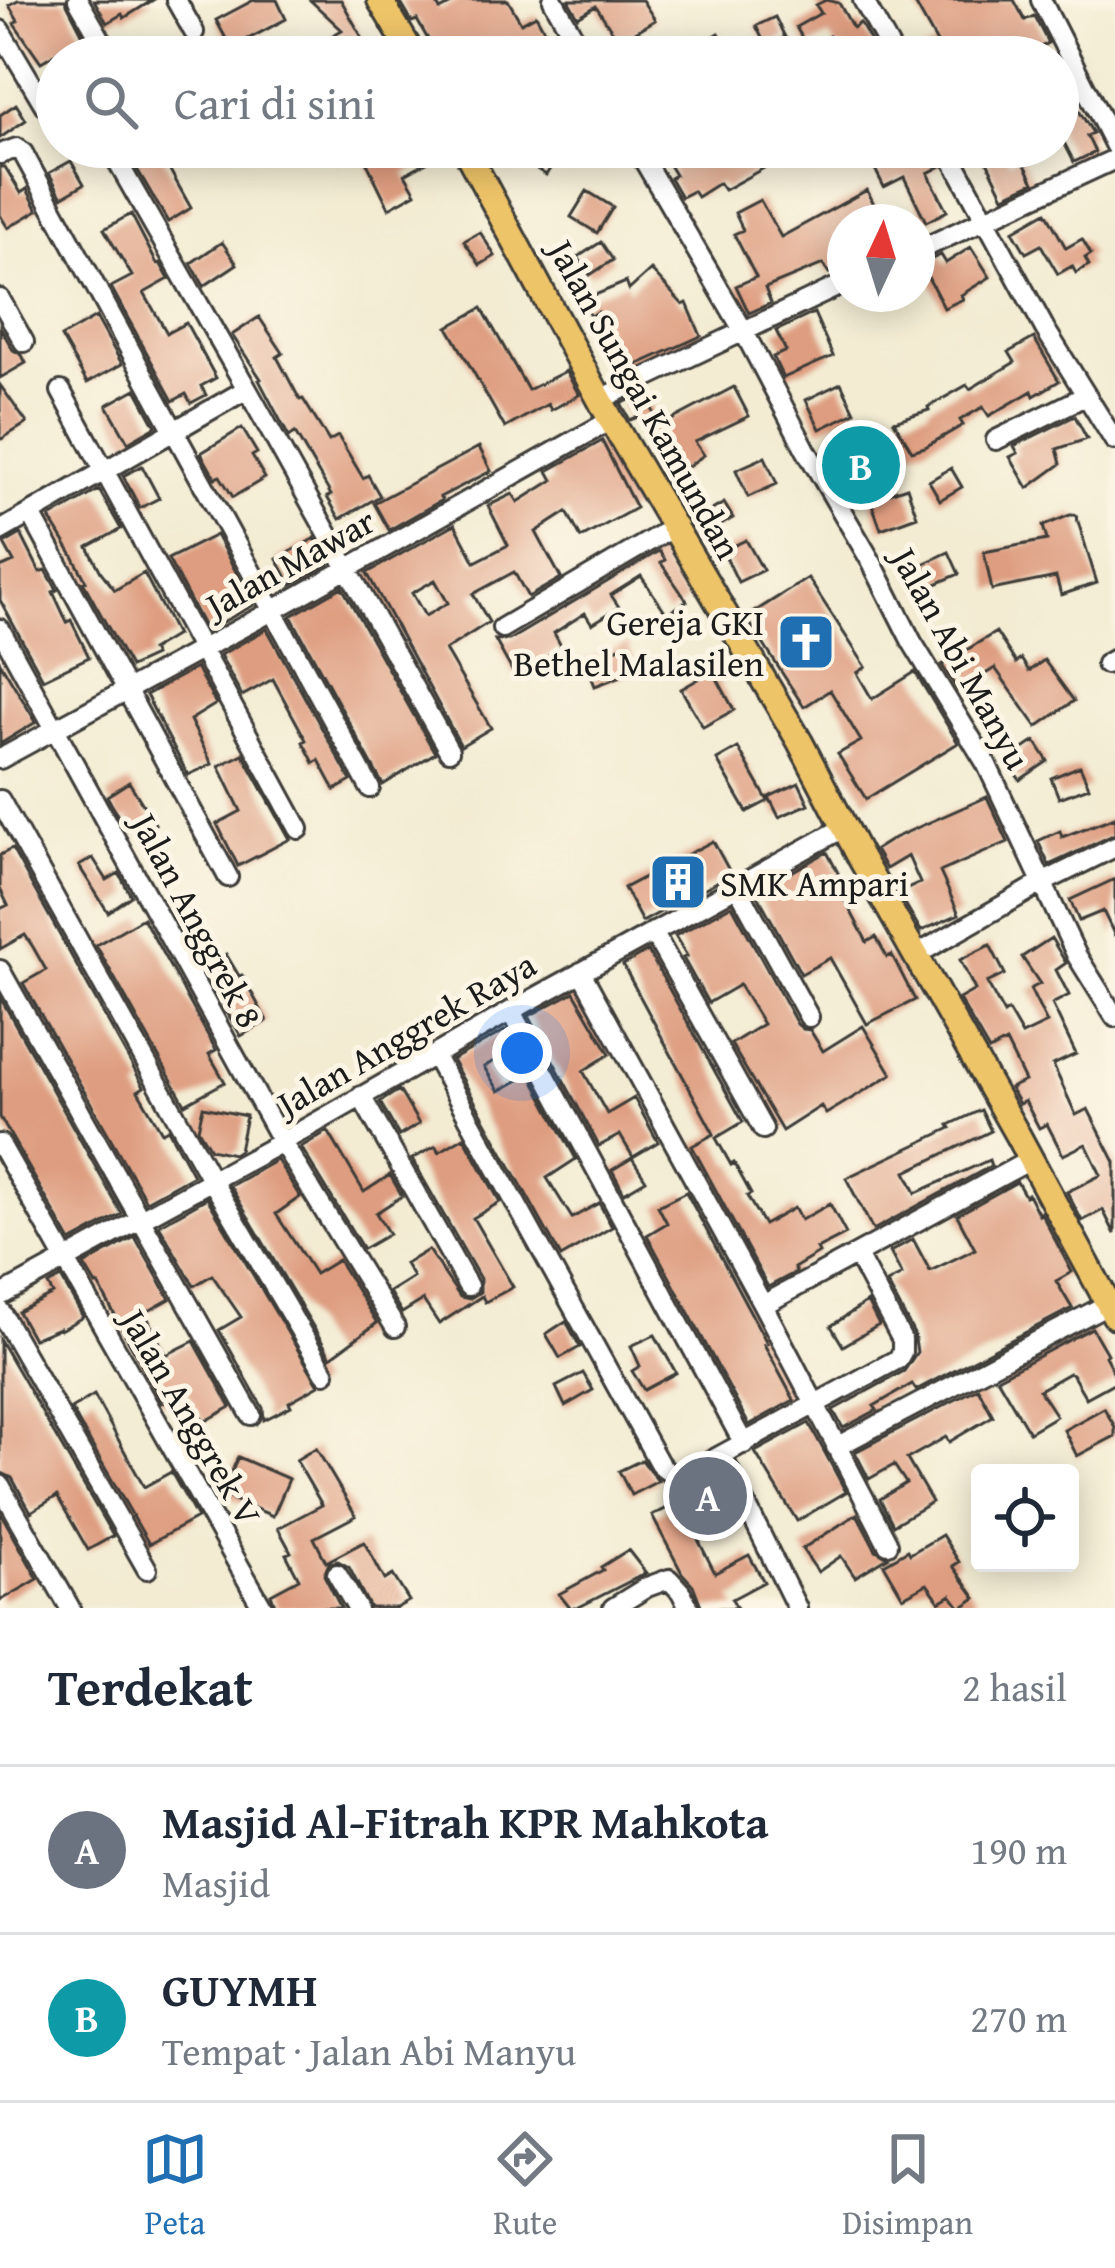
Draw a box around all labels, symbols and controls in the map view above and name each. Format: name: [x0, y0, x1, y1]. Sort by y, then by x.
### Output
search box: [36, 36, 1079, 168]
icon: search: [78, 69, 144, 135]
text: Cari di sini: [174, 70, 376, 135]
north arrow: [827, 204, 935, 312]
street label: Jalan Sungai Kamundan: [534, 226, 756, 568]
pin: B: [822, 420, 900, 510]
street label: Jalan Mawar: [192, 494, 385, 632]
street label: Jalan Abi Manyu: [877, 534, 1045, 779]
place label: Gereja GKI Bethel Malasilen: [514, 595, 764, 689]
church icon: Gereja GKI Bethel Malasilen: [775, 611, 837, 673]
street label: Jalan Anggrek 8: [117, 800, 277, 1037]
building icon: SMK Ampari: [647, 851, 709, 913]
place label: SMK Ampari: [720, 856, 909, 909]
street label: Jalan Anggrek Raya: [263, 937, 545, 1131]
your location: [492, 1023, 552, 1083]
street label: Jalan Anggrek V: [106, 1295, 276, 1535]
pin: A: [669, 1451, 747, 1541]
map controls: [971, 1464, 1079, 1572]
button: locate: [971, 1464, 1079, 1572]
text: Terdekat: [48, 1649, 253, 1724]
text: 2 hasil: [962, 1658, 1067, 1715]
text: Masjid Al-Fitrah KPR Mahkota: [162, 1789, 769, 1854]
text: A: [75, 1821, 99, 1878]
text: 190 m: [970, 1821, 1067, 1878]
text: Masjid: [162, 1854, 270, 1911]
text: GUYMH: [162, 1957, 317, 2022]
text: B: [75, 1989, 99, 2046]
text: 270 m: [970, 1989, 1067, 2046]
text: Tempat · Jalan Abi Manyu: [162, 2022, 576, 2079]
tab: Peta: [142, 2126, 208, 2246]
tab: Rute: [492, 2126, 558, 2246]
tab: Disimpan: [842, 2126, 973, 2246]

